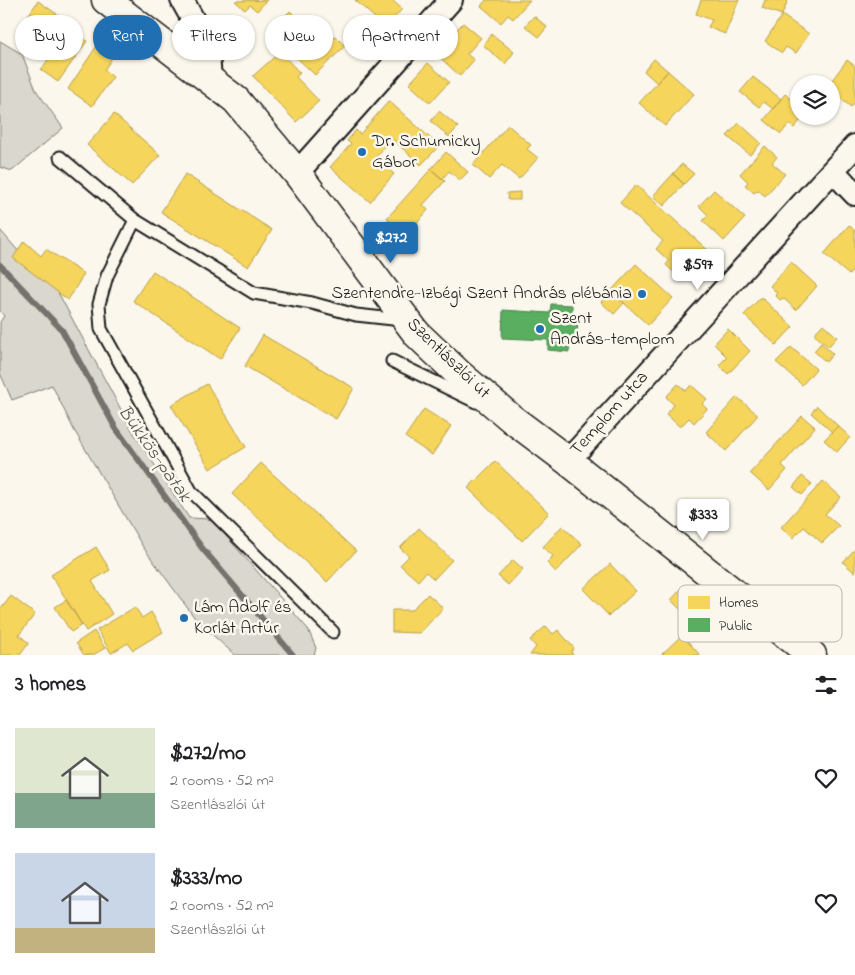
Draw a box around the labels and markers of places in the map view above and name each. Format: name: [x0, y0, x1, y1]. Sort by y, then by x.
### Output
place label: Dr. Schumicky Gábor: [371, 129, 480, 176]
marker: Dr. Schumicky Gábor: [356, 146, 368, 158]
pin: $272: [361, 222, 421, 264]
pin: $597: [668, 248, 728, 291]
place label: Szentendre-Izbégi Szent András plébánia: [331, 281, 632, 308]
marker: Szentendre-Izbégi Szent András plébánia: [636, 288, 648, 300]
place label: Szent András-templom: [550, 306, 674, 353]
marker: Szent András-templom: [534, 323, 546, 335]
pin: $333: [673, 498, 733, 541]
place label: Lám Adolf és Korlát Artúr: [194, 595, 291, 642]
marker: Lám Adolf és Korlát Artúr: [178, 612, 190, 624]

